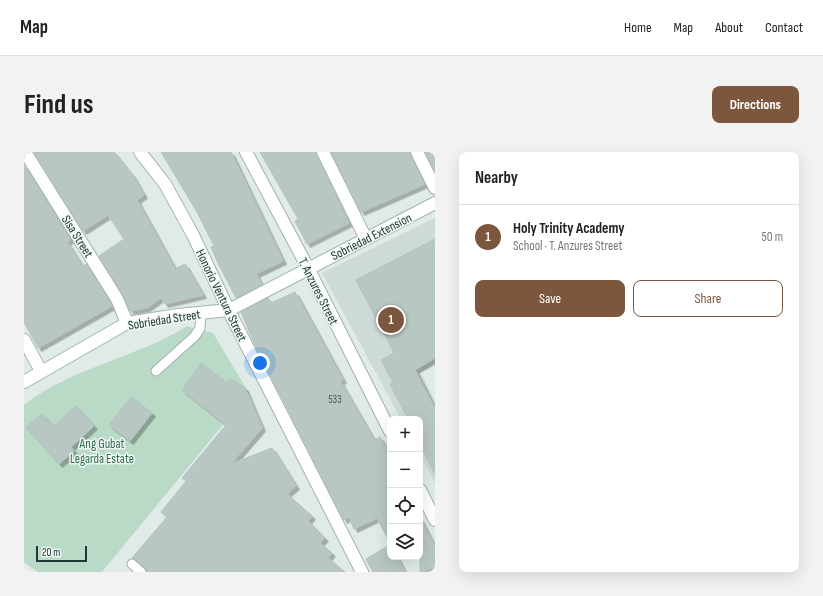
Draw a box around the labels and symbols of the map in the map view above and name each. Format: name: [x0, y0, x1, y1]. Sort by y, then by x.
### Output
street label: Sobriedad Extension: [328, 210, 415, 264]
street label: Sisa Street: [58, 212, 96, 261]
street label: Honorio Ventura Street: [192, 247, 250, 344]
street label: T. Anzures Street: [294, 255, 342, 328]
pin: 1: [378, 305, 404, 335]
street label: Sobriedad Street: [127, 306, 202, 334]
your location: [250, 353, 270, 373]
house number: 533: [328, 393, 342, 406]
park label: Ang Gubat Legarda Estate: [70, 436, 134, 467]
scale bar: [36, 544, 87, 563]

